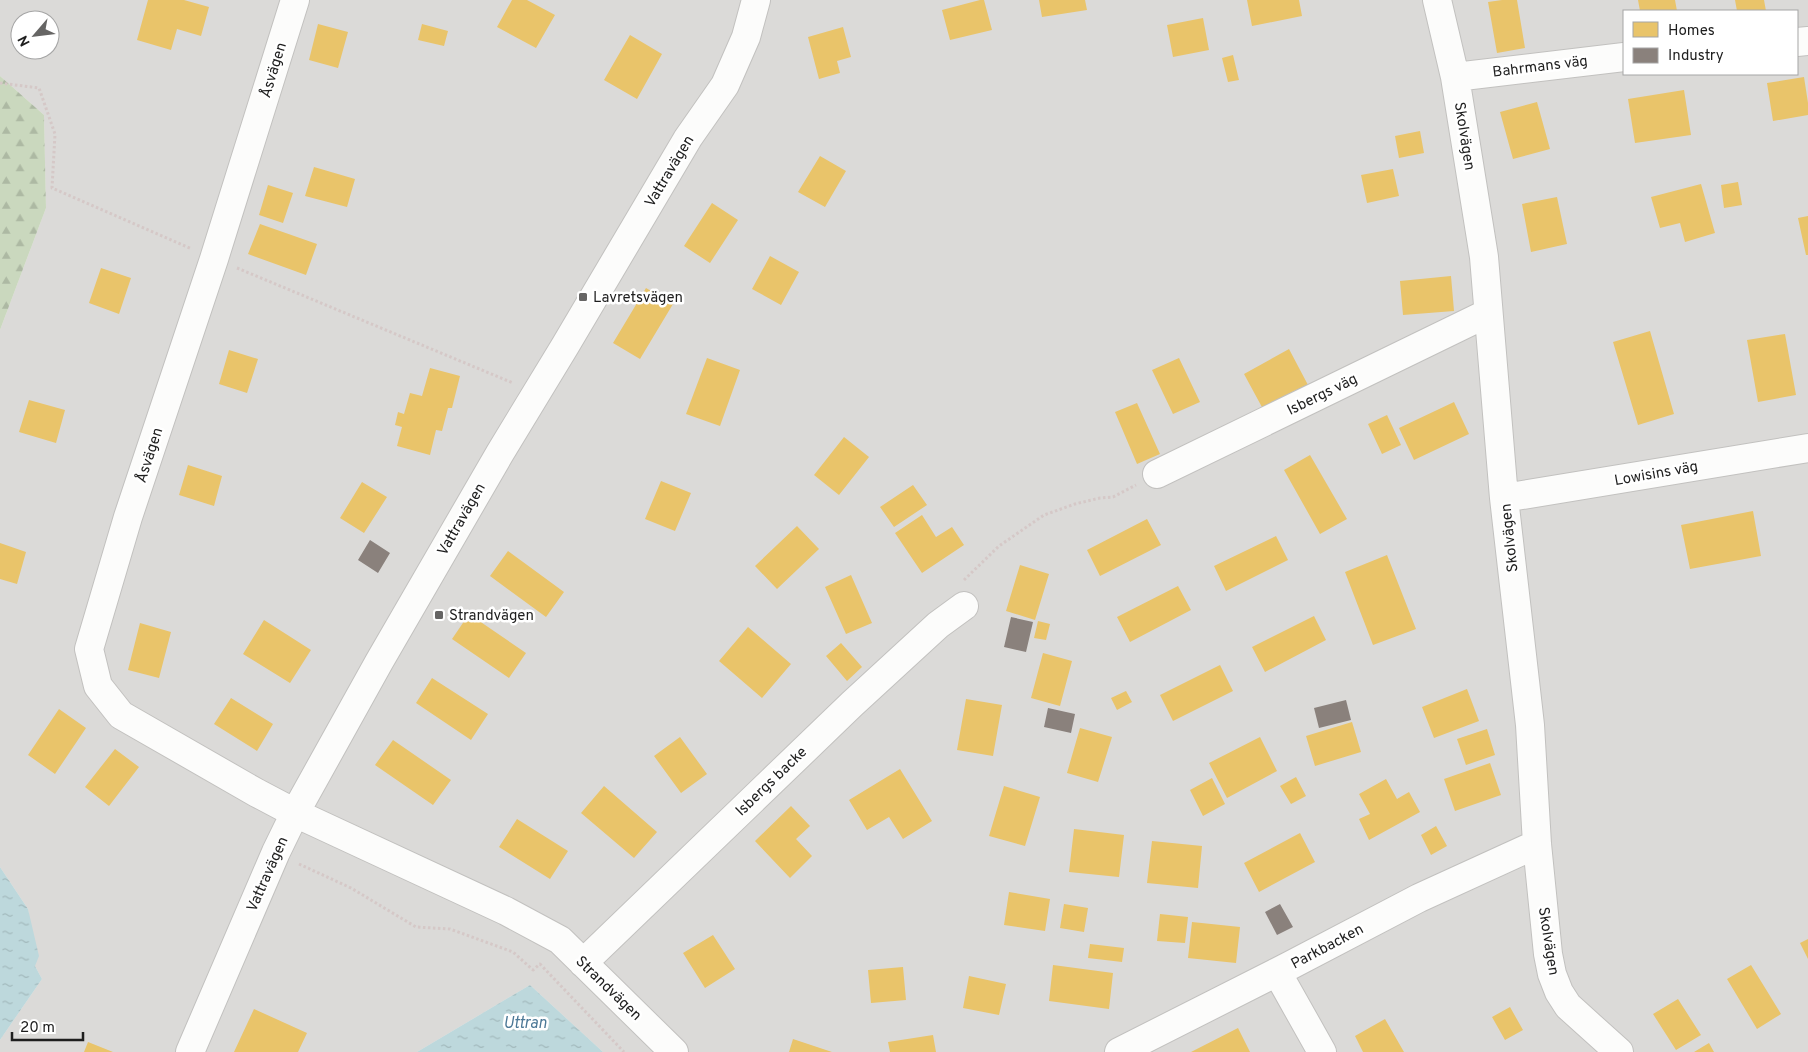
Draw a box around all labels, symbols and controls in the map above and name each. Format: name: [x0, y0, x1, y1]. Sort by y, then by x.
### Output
north arrow: [10, 10, 60, 60]
legend: [1623, 10, 1798, 75]
text: Homes: [1668, 22, 1715, 41]
text: N: [15, 32, 35, 49]
street label: Åsvägen: [257, 40, 292, 101]
text: Industry: [1668, 47, 1724, 66]
street label: Bahrmans väg: [1491, 52, 1589, 83]
street label: Skolvägen: [1449, 101, 1478, 172]
street label: Vattravägen: [641, 132, 699, 211]
place label: Lavretsvägen: [593, 289, 683, 308]
marker: Lavretsvägen: [577, 291, 589, 303]
street label: Isbergs väg: [1284, 370, 1361, 421]
street label: Åsvägen: [133, 425, 168, 486]
street label: Lowisins väg: [1613, 458, 1700, 491]
street label: Vattravägen: [434, 480, 491, 559]
street label: Skolvägen: [1497, 502, 1524, 573]
place label: Strandvägen: [449, 607, 534, 626]
marker: Strandvägen: [433, 609, 445, 621]
street label: Isbergs backe: [732, 743, 812, 821]
street label: Vattravägen: [243, 834, 293, 915]
street label: Skolvägen: [1533, 906, 1562, 977]
street label: Parkbacken: [1288, 920, 1367, 974]
street label: Strandvägen: [571, 953, 645, 1025]
scale bar: [12, 1010, 84, 1042]
water label: Uttran: [503, 1014, 547, 1034]
text: 20 m: [20, 1019, 55, 1038]

